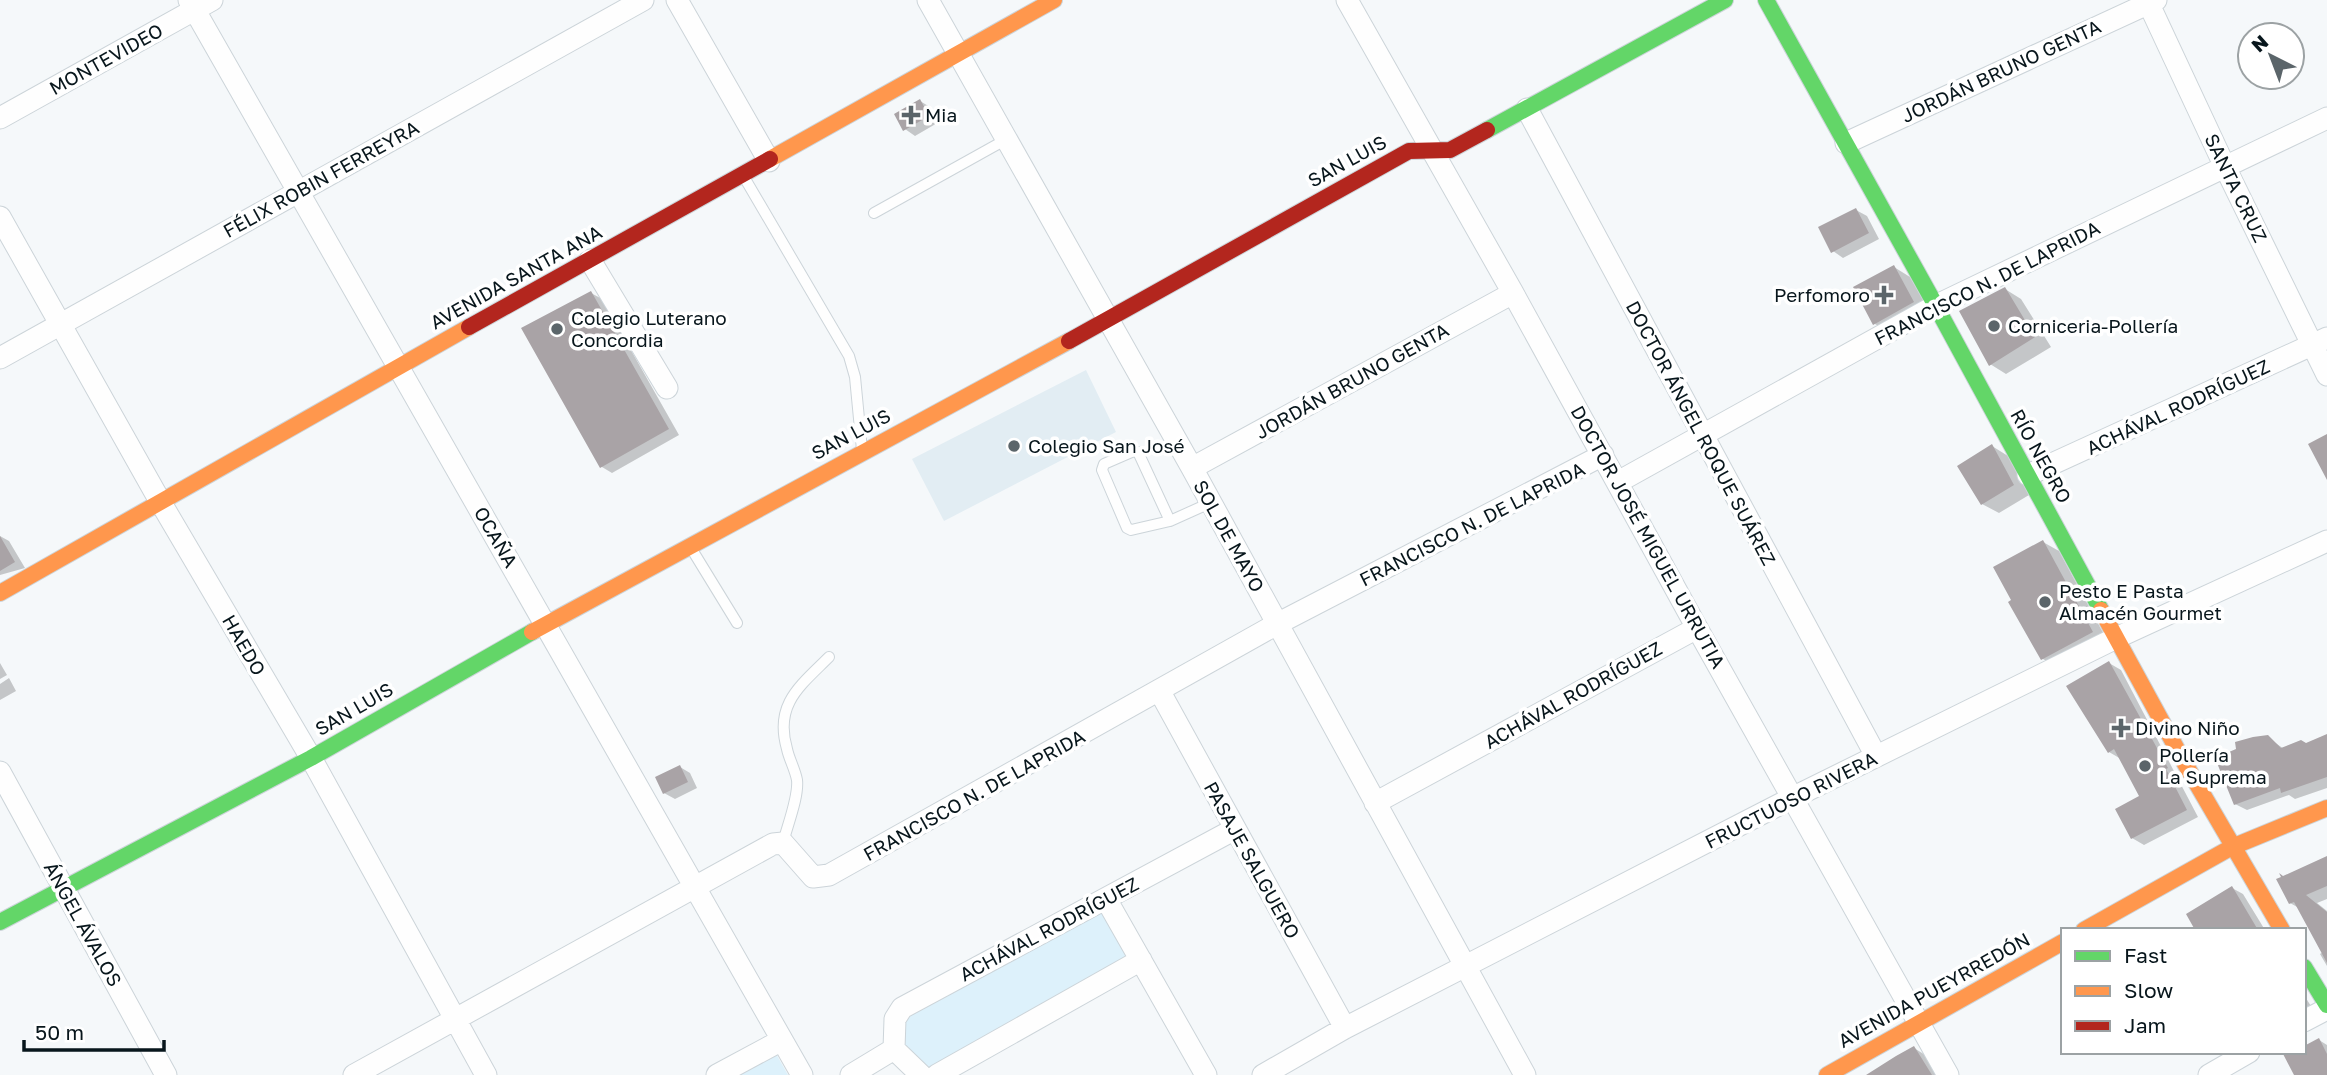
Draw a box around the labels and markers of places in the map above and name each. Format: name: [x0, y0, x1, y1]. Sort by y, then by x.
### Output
place label: Mia: [925, 103, 957, 126]
marker: Mia: [903, 107, 919, 123]
place label: Perfomoro: [1774, 283, 1870, 306]
marker: Perfomoro: [1876, 287, 1892, 303]
place label: Colegio Luterano Concordia: [571, 306, 727, 351]
place label: Corniceria-Pollería: [2008, 314, 2178, 337]
marker: Corniceria-Pollería: [1986, 318, 2002, 334]
marker: Colegio Luterano Concordia: [549, 321, 565, 337]
place label: Colegio San José: [1028, 434, 1185, 457]
marker: Colegio San José: [1006, 438, 1022, 454]
place label: Pesto E Pasta Almacén Gourmet: [2059, 579, 2222, 624]
marker: Pesto E Pasta Almacén Gourmet: [2037, 594, 2053, 610]
place label: Divino Niño: [2135, 716, 2240, 739]
marker: Divino Niño: [2113, 720, 2129, 736]
place label: Pollería La Suprema: [2159, 743, 2267, 788]
marker: Pollería La Suprema: [2137, 758, 2153, 774]

